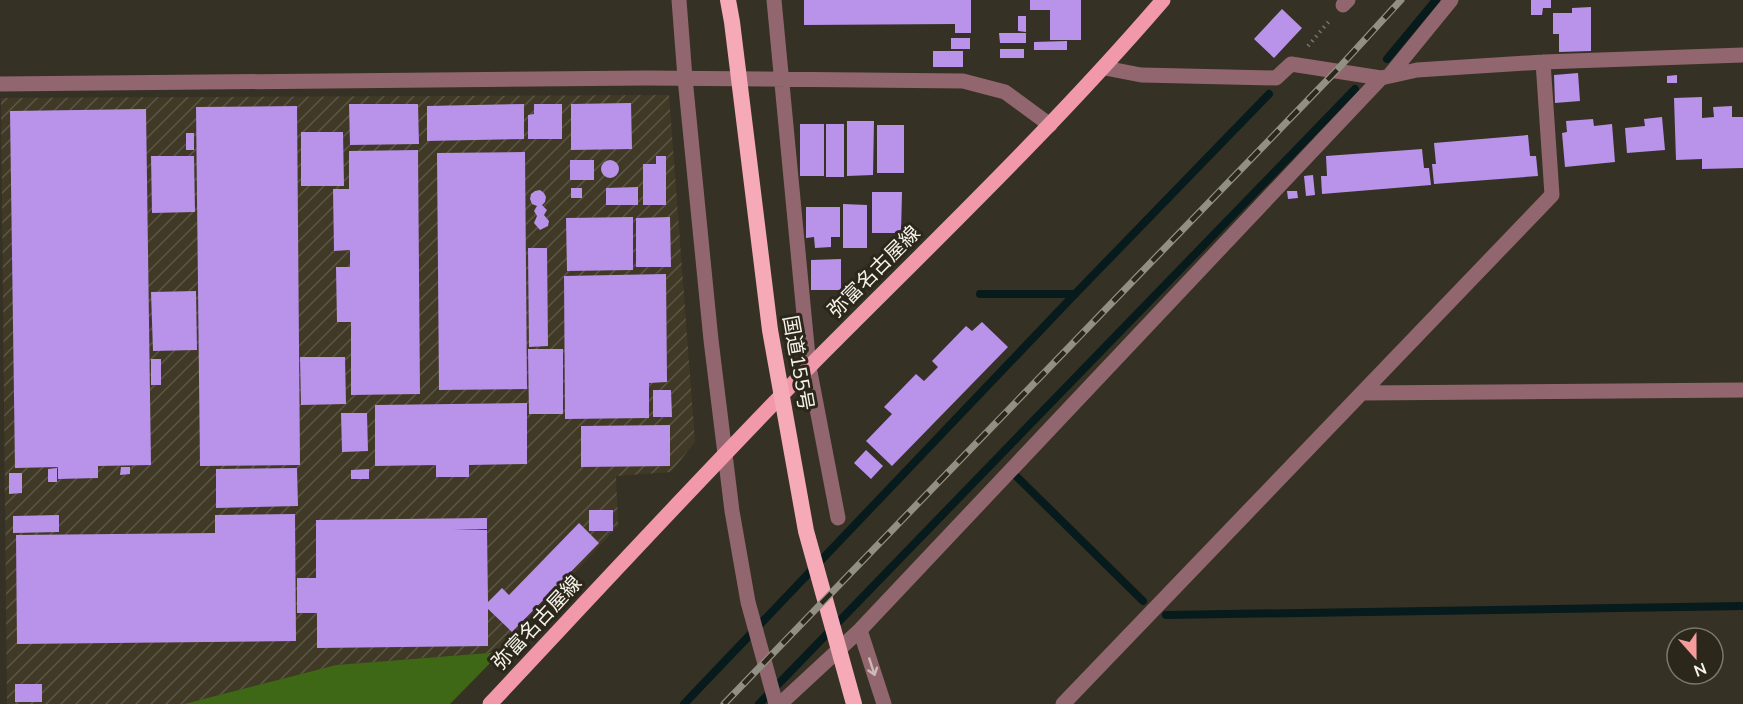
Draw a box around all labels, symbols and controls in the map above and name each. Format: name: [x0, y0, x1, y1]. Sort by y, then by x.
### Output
street label: 弥富名古屋線: [822, 220, 926, 324]
street label: 国道155号: [776, 313, 820, 413]
street label: 弥富名古屋線: [486, 570, 588, 676]
north arrow: [1665, 626, 1725, 686]
one-way arrow: [867, 657, 878, 676]
text: N: [1690, 657, 1710, 681]

